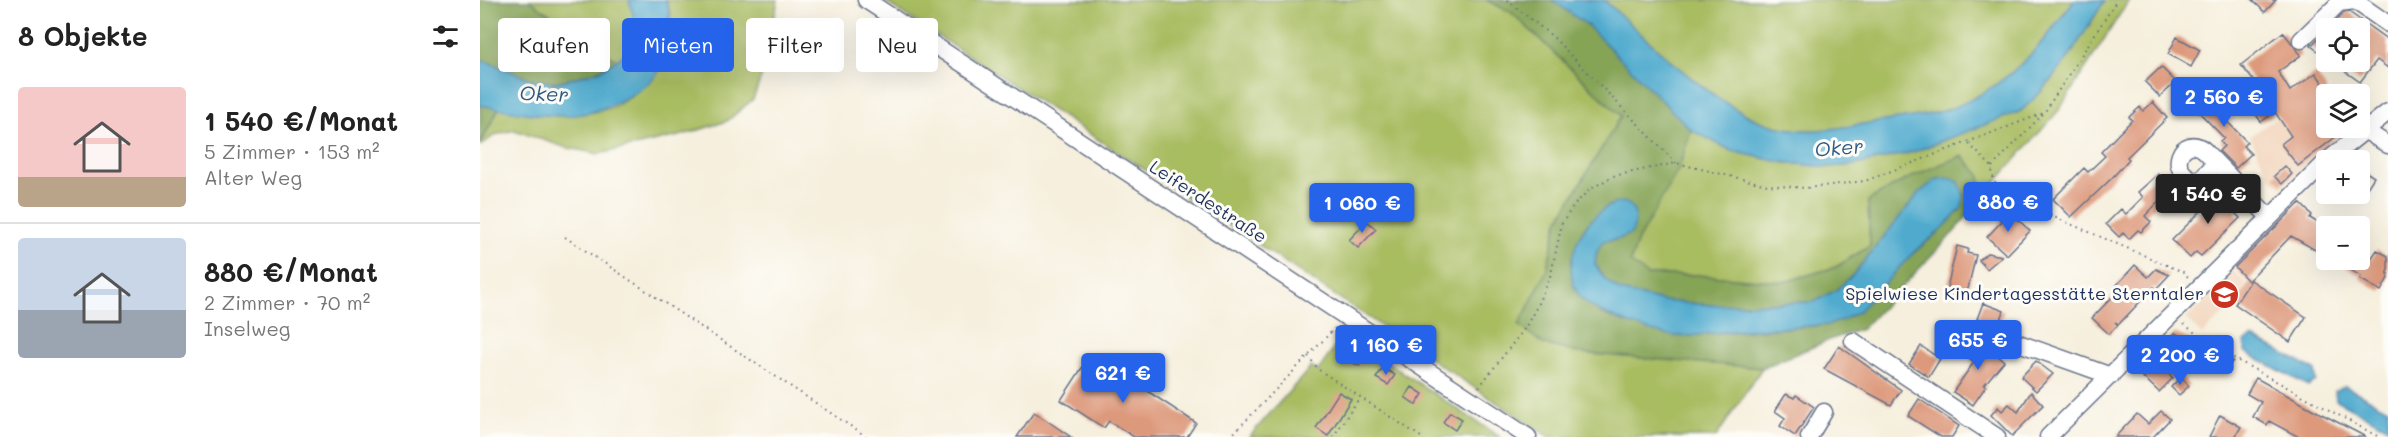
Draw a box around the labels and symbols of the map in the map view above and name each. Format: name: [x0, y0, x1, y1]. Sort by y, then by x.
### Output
pin: 2 560 €: [2169, 77, 2279, 128]
water label: Oker: [519, 79, 569, 107]
water label: Oker: [1813, 132, 1864, 162]
street label: Leiferdestraße: [1145, 154, 1272, 248]
pin: 1 540 €: [2153, 174, 2263, 225]
pin: 880 €: [1966, 182, 2050, 233]
pin: 1 060 €: [1307, 183, 1417, 234]
school or university icon: Spielwiese Kindertagesstätte Sterntaler: [2209, 278, 2241, 310]
place label: Spielwiese Kindertagesstätte Sterntaler: [1845, 281, 2204, 305]
pin: 655 €: [1936, 320, 2020, 371]
pin: 1 160 €: [1331, 325, 1441, 376]
pin: 2 200 €: [2125, 335, 2235, 386]
pin: 621 €: [1081, 353, 1165, 404]

